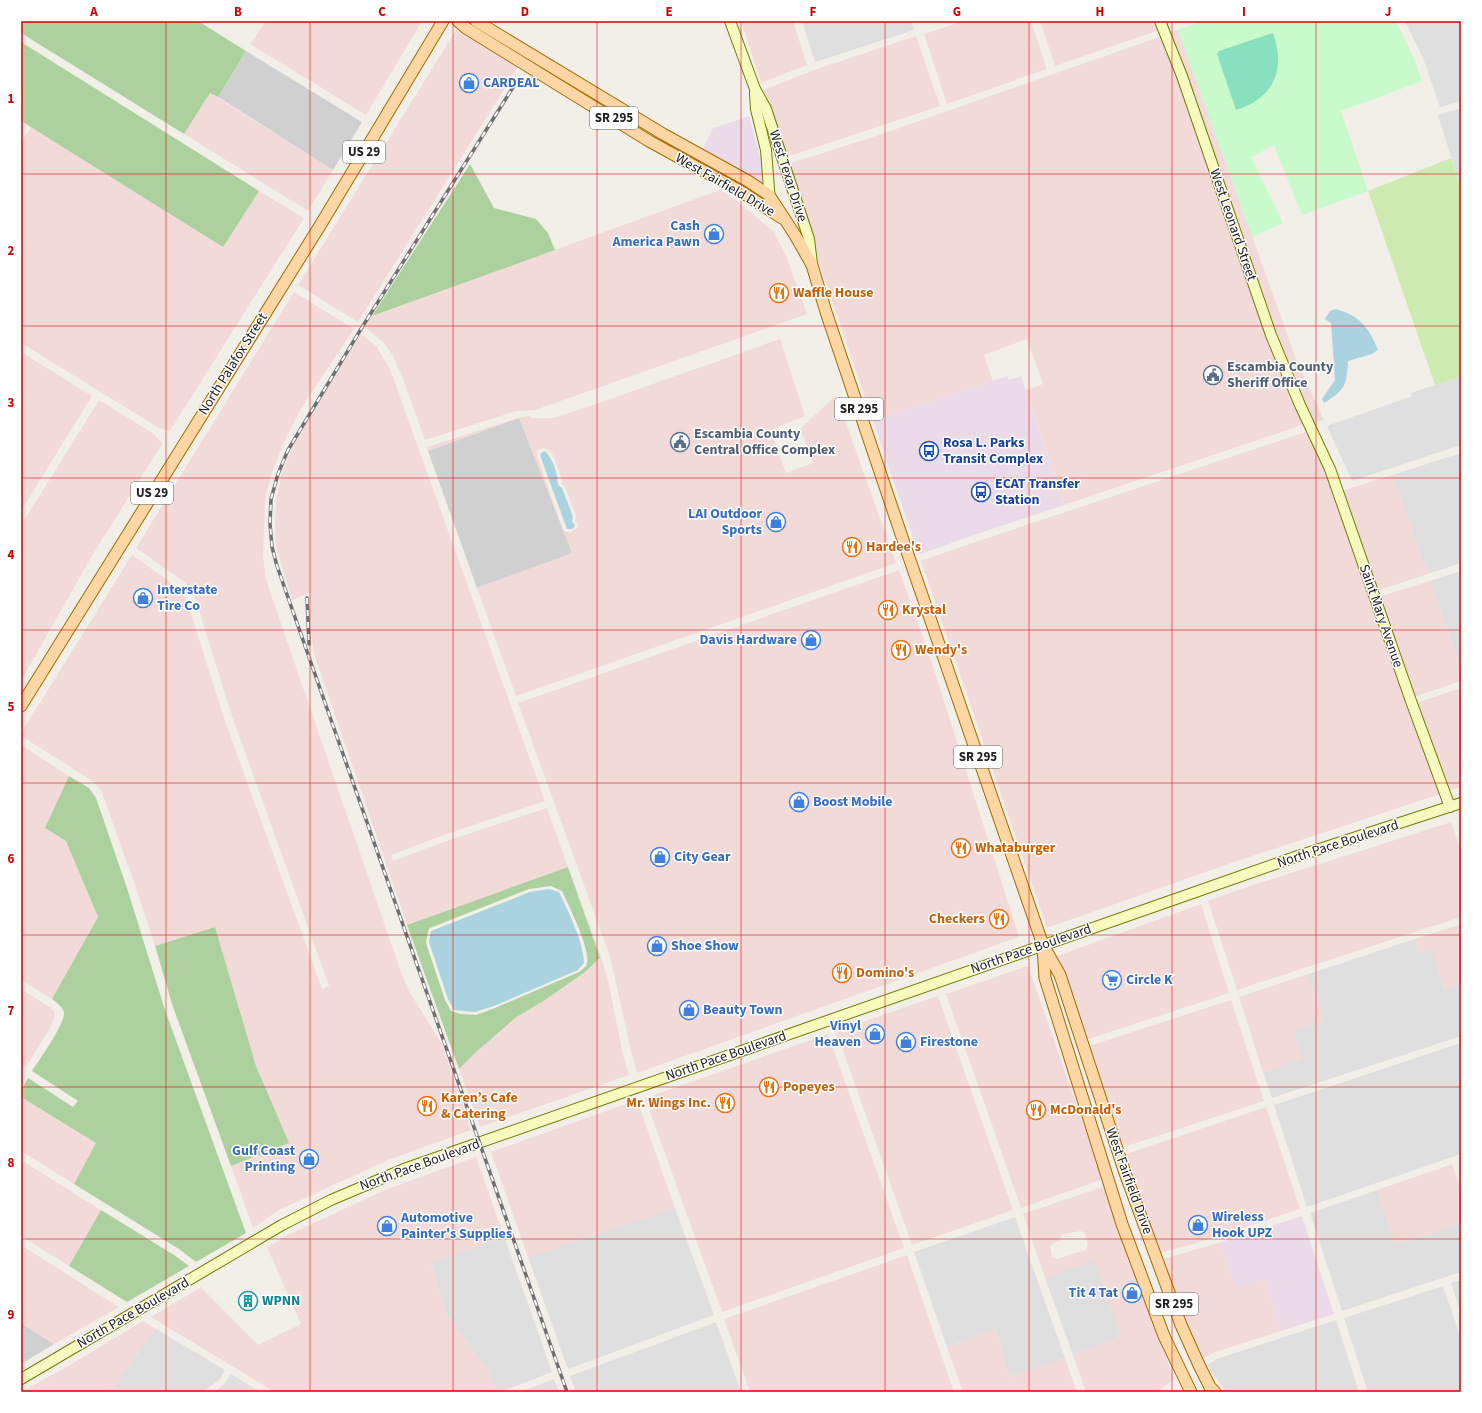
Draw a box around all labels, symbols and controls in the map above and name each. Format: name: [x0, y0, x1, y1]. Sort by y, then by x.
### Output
text: A: [89, 3, 98, 21]
text: B: [234, 3, 242, 21]
text: C: [378, 3, 386, 21]
text: D: [521, 3, 529, 21]
text: E: [665, 3, 673, 21]
text: F: [810, 3, 817, 21]
text: G: [953, 3, 961, 21]
text: H: [1096, 3, 1104, 21]
text: I: [1242, 3, 1246, 21]
text: J: [1385, 3, 1391, 21]
shop icon: CARDEAL: [458, 72, 480, 94]
place label: CARDEAL: [483, 73, 540, 93]
text: 1: [8, 90, 15, 108]
road number: SR 295: [590, 107, 638, 129]
street label: West Texar Drive: [764, 127, 812, 225]
road number: US 29: [343, 141, 385, 163]
street label: West Fairfield Drive: [672, 148, 778, 222]
street label: West Leonard Street: [1204, 166, 1262, 284]
place label: Cash America Pawn: [612, 216, 700, 252]
shop icon: Cash America Pawn: [703, 223, 725, 245]
text: 2: [8, 242, 15, 260]
restaurant icon: Waffle House: [768, 282, 790, 304]
place label: Waffle House: [793, 283, 873, 303]
street label: North Palafox Street: [193, 309, 273, 419]
place label: Escambia County Sheriff Office: [1227, 357, 1334, 393]
public building icon: Escambia County Sheriff Office: [1202, 364, 1224, 386]
text: 3: [8, 394, 15, 412]
road number: SR 295: [835, 398, 883, 420]
place label: Escambia County Central Office Complex: [694, 424, 835, 460]
public building icon: Escambia County Central Office Complex: [669, 431, 691, 453]
place label: Rosa L. Parks Transit Complex: [943, 433, 1043, 469]
bus stop icon: Rosa L. Parks Transit Complex: [918, 440, 940, 462]
place label: ECAT Transfer Station: [995, 474, 1080, 510]
bus stop icon: ECAT Transfer Station: [970, 481, 992, 503]
road number: US 29: [131, 482, 173, 504]
place label: LAI Outdoor Sports: [688, 504, 762, 540]
shop icon: LAI Outdoor Sports: [765, 511, 787, 533]
restaurant icon: Hardee's: [841, 536, 863, 558]
place label: Hardee's: [866, 537, 921, 557]
text: 4: [8, 546, 15, 564]
street label: Saint Mary Avenue: [1354, 562, 1408, 670]
place label: Interstate Tire Co: [157, 580, 218, 616]
shop icon: Interstate Tire Co: [132, 587, 154, 609]
restaurant icon: Krystal: [877, 599, 899, 621]
place label: Krystal: [902, 600, 946, 620]
shop icon: Davis Hardware: [800, 629, 822, 651]
place label: Davis Hardware: [699, 630, 797, 650]
restaurant icon: Wendy's: [890, 639, 912, 661]
place label: Wendy's: [915, 640, 967, 660]
text: 5: [8, 698, 15, 716]
road number: SR 295: [954, 746, 1002, 768]
shop icon: Boost Mobile: [788, 791, 810, 813]
place label: Boost Mobile: [813, 792, 893, 812]
street label: North Pace Boulevard: [1275, 815, 1401, 873]
restaurant icon: Whataburger: [950, 837, 972, 859]
place label: Whataburger: [975, 838, 1056, 858]
shop icon: City Gear: [649, 846, 671, 868]
place label: City Gear: [674, 847, 731, 867]
text: 6: [8, 850, 15, 868]
restaurant icon: Checkers: [988, 908, 1010, 930]
place label: Checkers: [929, 909, 985, 929]
street label: North Pace Boulevard: [968, 919, 1094, 979]
shop icon: Shoe Show: [646, 935, 668, 957]
place label: Shoe Show: [671, 936, 739, 956]
restaurant icon: Domino's: [831, 962, 853, 984]
place label: Domino's: [856, 963, 914, 983]
supermarket icon: Circle K: [1101, 969, 1123, 991]
place label: Circle K: [1126, 970, 1173, 990]
shop icon: Beauty Town: [678, 999, 700, 1021]
place label: Beauty Town: [703, 1000, 783, 1020]
text: 7: [8, 1002, 15, 1020]
place label: Vinyl Heaven: [815, 1016, 861, 1052]
shop icon: Vinyl Heaven: [864, 1023, 886, 1045]
street label: North Pace Boulevard: [663, 1026, 789, 1086]
shop icon: Firestone: [895, 1031, 917, 1053]
place label: Firestone: [920, 1032, 978, 1052]
restaurant icon: Popeyes: [758, 1076, 780, 1098]
place label: Popeyes: [783, 1077, 835, 1097]
place label: Karen’s Cafe & Catering: [441, 1088, 518, 1124]
restaurant icon: Mr. Wings Inc.: [714, 1092, 736, 1114]
place label: Mr. Wings Inc.: [626, 1093, 711, 1113]
restaurant icon: Karen’s Cafe & Catering: [416, 1095, 438, 1117]
restaurant icon: McDonald's: [1025, 1099, 1047, 1121]
place label: McDonald's: [1050, 1100, 1121, 1120]
street label: West Fairfield Drive: [1100, 1125, 1158, 1237]
street label: North Pace Boulevard: [357, 1134, 483, 1196]
place label: Gulf Coast Printing: [232, 1141, 296, 1177]
shop icon: Gulf Coast Printing: [298, 1148, 320, 1170]
text: 8: [8, 1154, 15, 1172]
place label: Wireless Hook UPZ: [1212, 1207, 1272, 1243]
place label: Automotive Painter's Supplies: [400, 1208, 512, 1244]
shop icon: Wireless Hook UPZ: [1187, 1214, 1209, 1236]
shop icon: Automotive Painter's Supplies: [376, 1215, 398, 1237]
street label: North Pace Boulevard: [73, 1273, 193, 1353]
shop icon: Tit 4 Tat: [1121, 1282, 1143, 1304]
place label: Tit 4 Tat: [1069, 1283, 1119, 1303]
building icon: WPNN: [237, 1290, 259, 1312]
place label: WPNN: [262, 1291, 300, 1311]
road number: SR 295: [1150, 1293, 1198, 1315]
text: 9: [8, 1306, 15, 1324]

